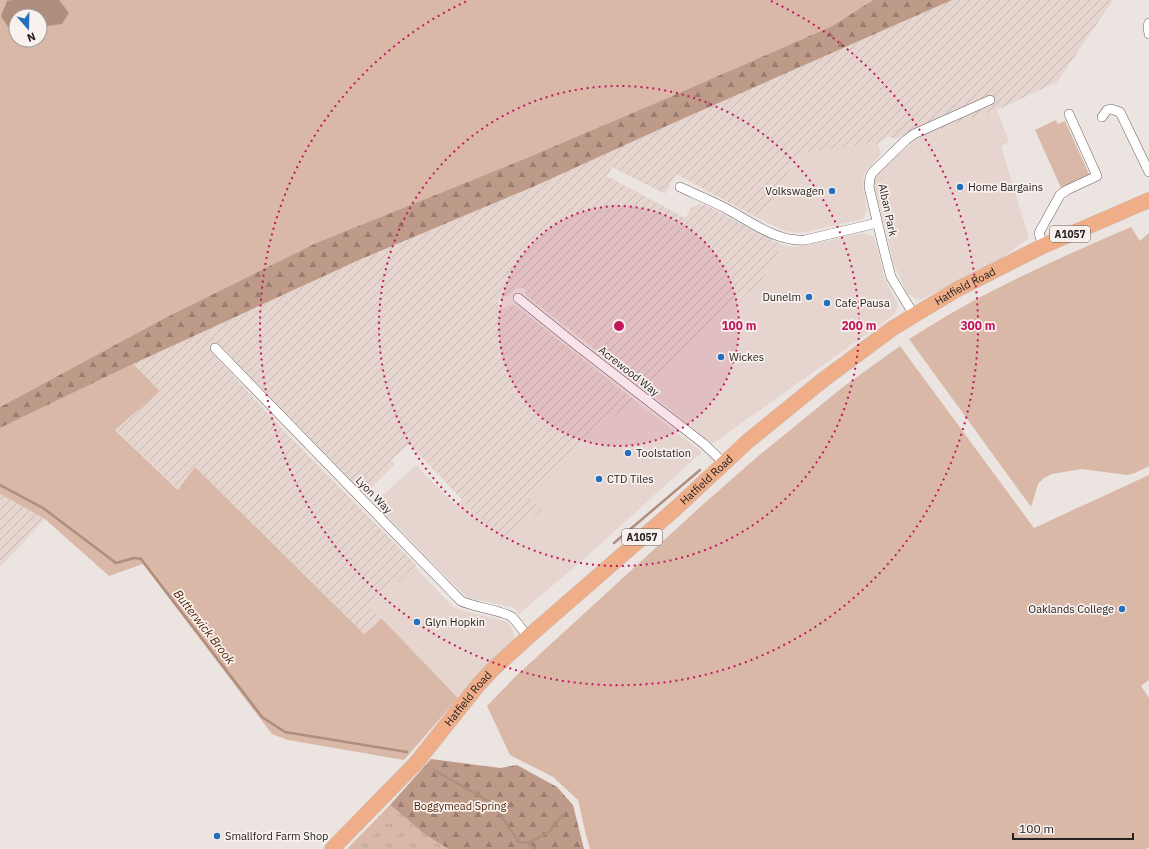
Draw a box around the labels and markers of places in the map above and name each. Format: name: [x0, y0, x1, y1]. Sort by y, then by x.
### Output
place label: Home Bargains: [968, 180, 1043, 194]
marker: Home Bargains: [955, 182, 965, 192]
place label: Volkswagen: [765, 184, 824, 198]
marker: Volkswagen: [827, 186, 837, 196]
place label: Dunelm: [762, 290, 801, 304]
marker: Dunelm: [804, 292, 814, 302]
place label: Cafe Pausa: [835, 296, 890, 310]
marker: Cafe Pausa: [822, 298, 832, 308]
centre of rings: [612, 319, 626, 333]
place label: Wickes: [729, 350, 764, 364]
marker: Wickes: [716, 352, 726, 362]
place label: Toolstation: [636, 446, 691, 460]
marker: Toolstation: [623, 448, 633, 458]
place label: CTD Tiles: [607, 472, 654, 486]
marker: CTD Tiles: [594, 474, 604, 484]
place label: Oaklands College: [1028, 602, 1114, 616]
marker: Oaklands College: [1117, 604, 1127, 614]
place label: Glyn Hopkin: [425, 615, 485, 629]
marker: Glyn Hopkin: [412, 617, 422, 627]
place label: Smallford Farm Shop: [225, 829, 328, 843]
marker: Smallford Farm Shop: [212, 831, 222, 841]

